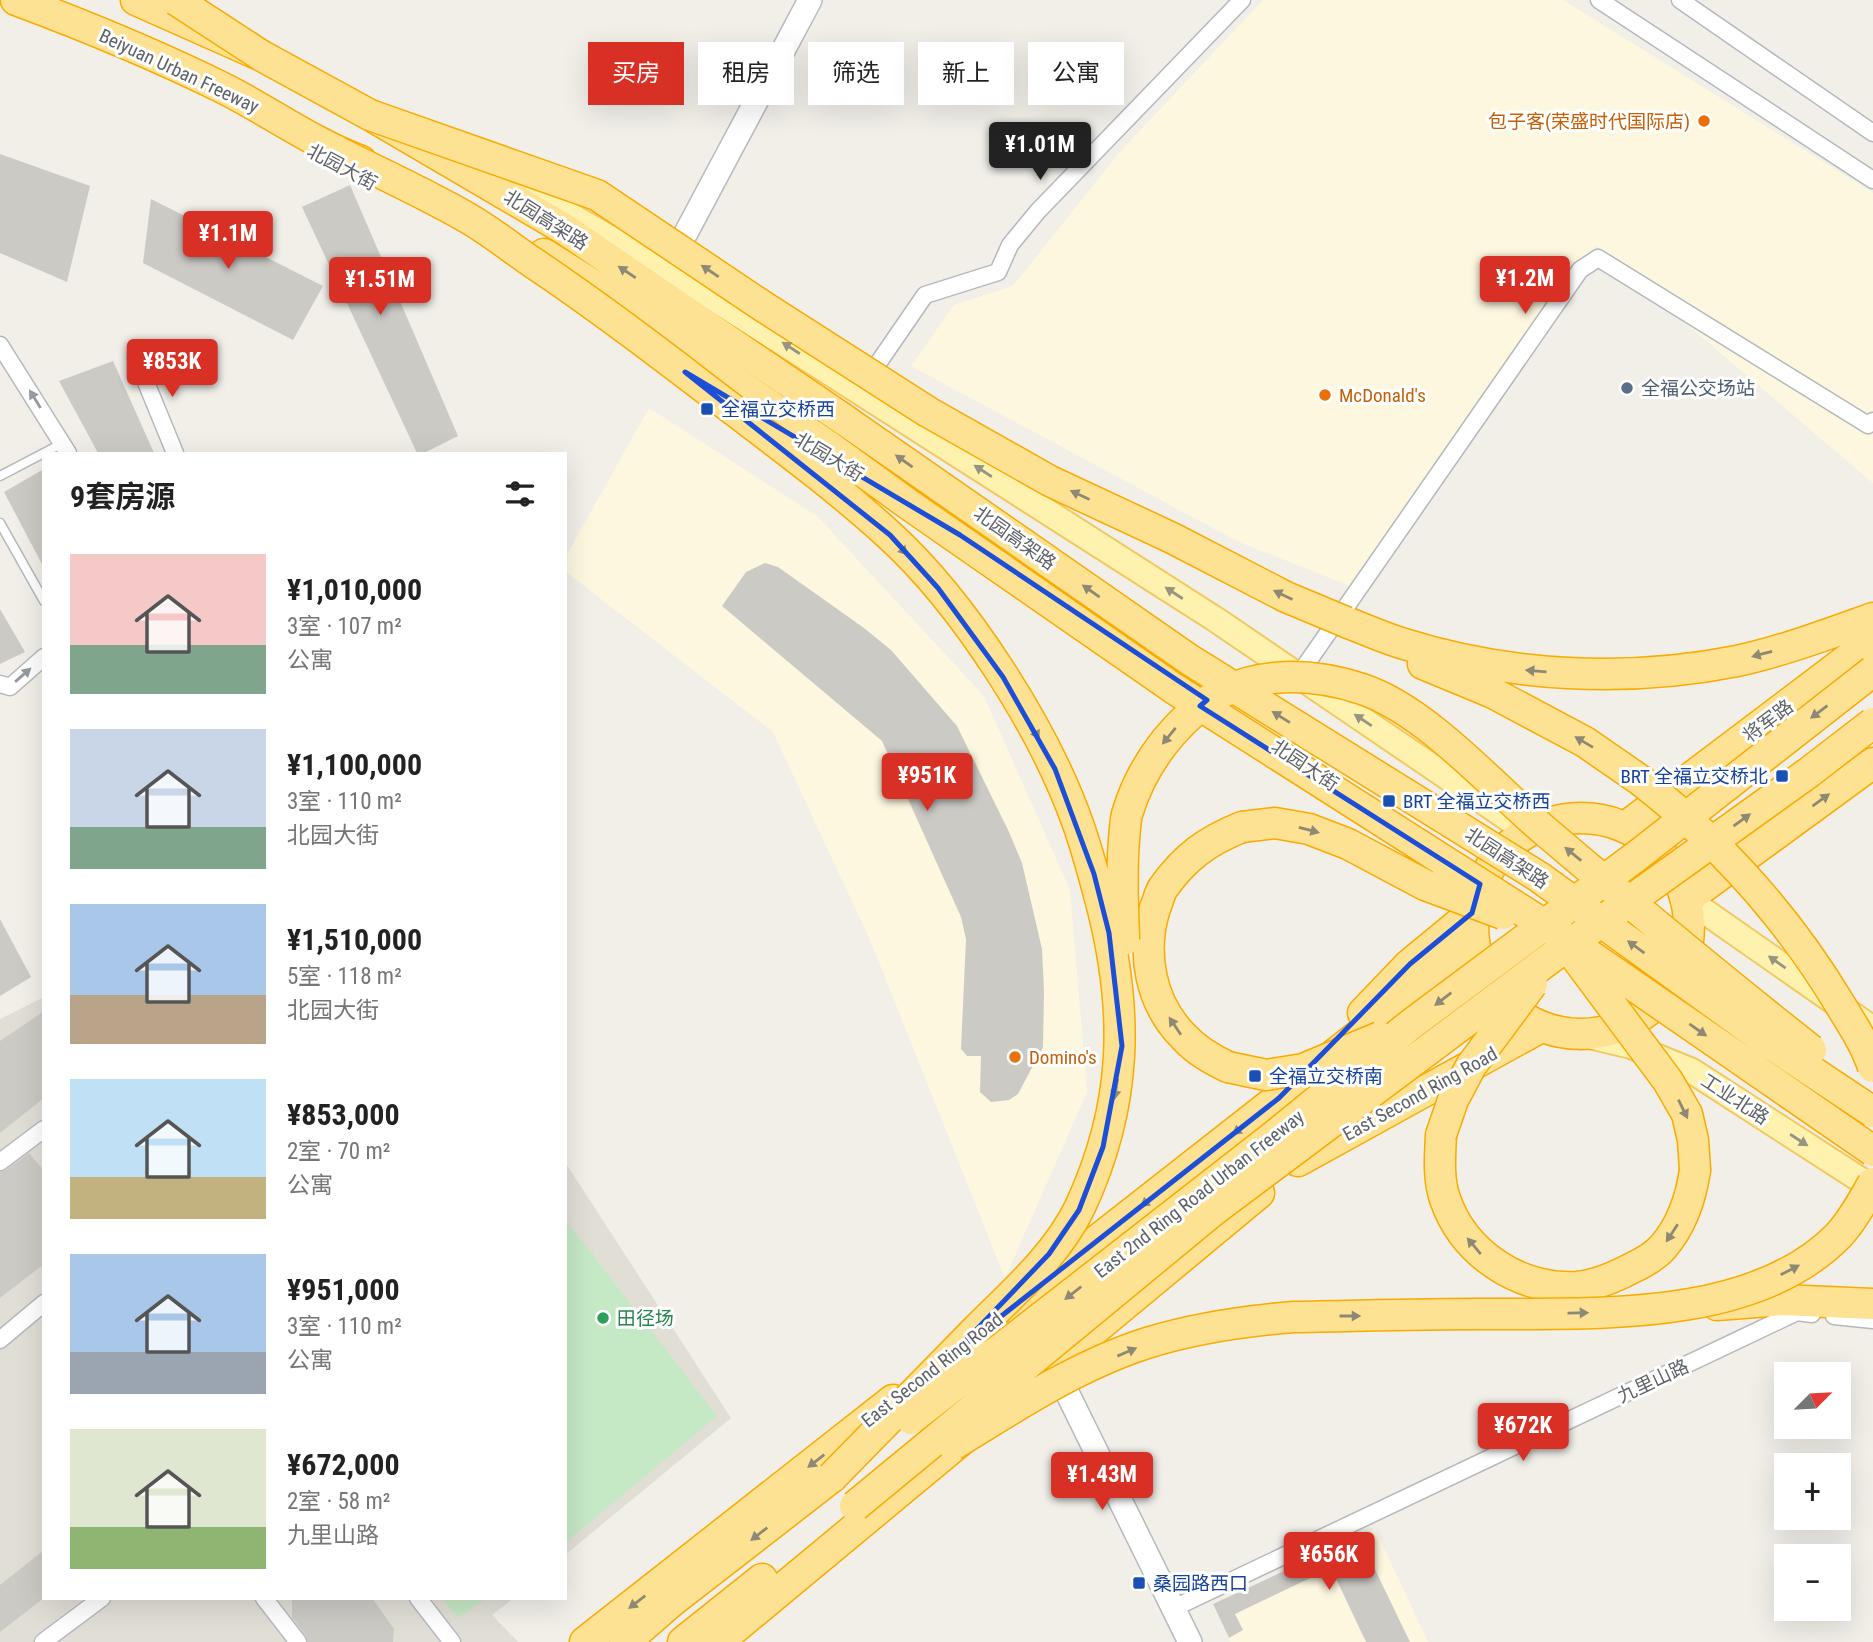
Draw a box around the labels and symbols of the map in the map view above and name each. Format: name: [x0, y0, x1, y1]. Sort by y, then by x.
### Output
street label: Beiyuan Urban Freeway: [96, 24, 263, 118]
place label: 包子客(荣盛时代国际店): [1488, 110, 1690, 133]
marker: 包子客(荣盛时代国际店): [1696, 113, 1712, 129]
pin: ¥1.01M: [983, 122, 1097, 182]
street label: 北园大街: [303, 139, 381, 195]
street label: 北园高架路: [500, 185, 592, 255]
pin: ¥1.1M: [179, 212, 277, 271]
pin: ¥1.2M: [1476, 256, 1574, 316]
pin: ¥1.51M: [323, 258, 437, 317]
one-way arrow: [701, 264, 719, 278]
one-way arrow: [618, 265, 636, 279]
pin: ¥853K: [123, 340, 221, 399]
one-way arrow: [782, 341, 800, 355]
place label: 全福公交场站: [1641, 377, 1755, 400]
marker: 全福公交场站: [1619, 380, 1635, 396]
place label: McDonald's: [1339, 384, 1426, 407]
marker: McDonald's: [1317, 387, 1333, 403]
one-way arrow: [28, 389, 41, 408]
place label: 全福立交桥西: [721, 398, 835, 421]
marker: 全福立交桥西: [699, 401, 715, 417]
street label: 北园大街: [790, 428, 868, 486]
one-way arrow: [895, 454, 913, 468]
one-way arrow: [973, 464, 992, 477]
one-way arrow: [1069, 489, 1090, 500]
street label: 北园高架路: [969, 501, 1061, 575]
one-way arrow: [892, 538, 908, 555]
one-way arrow: [1082, 584, 1100, 598]
one-way arrow: [1165, 587, 1184, 600]
one-way arrow: [1273, 590, 1293, 601]
one-way arrow: [1751, 649, 1773, 660]
one-way arrow: [1525, 665, 1547, 676]
one-way arrow: [14, 668, 31, 684]
street label: 将军路: [1738, 695, 1798, 747]
one-way arrow: [1810, 705, 1828, 719]
one-way arrow: [1271, 710, 1290, 723]
one-way arrow: [1354, 713, 1372, 727]
one-way arrow: [1028, 720, 1040, 740]
one-way arrow: [1161, 727, 1176, 745]
street label: 北园大街: [1267, 734, 1343, 796]
one-way arrow: [1574, 736, 1593, 748]
pin: ¥951K: [878, 754, 976, 813]
place label: BRT 全福立交桥北: [1620, 765, 1768, 788]
marker: BRT 全福立交桥北: [1774, 768, 1790, 784]
place label: BRT 全福立交桥西: [1403, 790, 1551, 813]
marker: BRT 全福立交桥西: [1381, 793, 1397, 809]
one-way arrow: [1812, 794, 1830, 808]
one-way arrow: [1733, 814, 1751, 828]
street label: 北园高架路: [1461, 822, 1553, 894]
one-way arrow: [1298, 825, 1320, 836]
one-way arrow: [1564, 847, 1582, 862]
one-way arrow: [1627, 940, 1645, 954]
one-way arrow: [1768, 955, 1786, 969]
one-way arrow: [1434, 991, 1452, 1005]
one-way arrow: [1168, 1017, 1182, 1035]
one-way arrow: [1689, 1023, 1707, 1037]
street label: East Second Ring Road: [1339, 1042, 1501, 1146]
place label: Domino's: [1029, 1046, 1097, 1069]
marker: Domino's: [1007, 1049, 1023, 1065]
place label: 全福立交桥南: [1269, 1065, 1383, 1088]
marker: 全福立交桥南: [1247, 1068, 1263, 1084]
street label: 工业北路: [1697, 1069, 1773, 1129]
one-way arrow: [1111, 1078, 1122, 1100]
one-way arrow: [1678, 1099, 1689, 1119]
street label: East 2nd Ring Road Urban Freeway: [1090, 1105, 1308, 1283]
one-way arrow: [1232, 1121, 1250, 1135]
one-way arrow: [1789, 1133, 1809, 1146]
one-way arrow: [1140, 1193, 1158, 1207]
one-way arrow: [1666, 1223, 1679, 1243]
one-way arrow: [1466, 1237, 1482, 1255]
one-way arrow: [1780, 1265, 1800, 1276]
one-way arrow: [1065, 1285, 1083, 1300]
place label: 田径场: [617, 1307, 674, 1330]
street label: East Second Ring Road: [857, 1308, 1007, 1432]
one-way arrow: [1567, 1308, 1589, 1319]
marker: 田径场: [595, 1310, 611, 1326]
one-way arrow: [1339, 1310, 1361, 1322]
one-way arrow: [1117, 1346, 1138, 1357]
street label: 九里山路: [1614, 1355, 1692, 1407]
north arrow: [1774, 1362, 1852, 1438]
pin: ¥672K: [1474, 1404, 1572, 1463]
pin: ¥1.43M: [1045, 1452, 1159, 1512]
one-way arrow: [807, 1454, 825, 1469]
one-way arrow: [750, 1527, 768, 1542]
pin: ¥656K: [1280, 1532, 1378, 1592]
place label: 桑园路西口: [1153, 1572, 1248, 1595]
marker: 桑园路西口: [1131, 1575, 1147, 1591]
one-way arrow: [628, 1594, 646, 1609]

